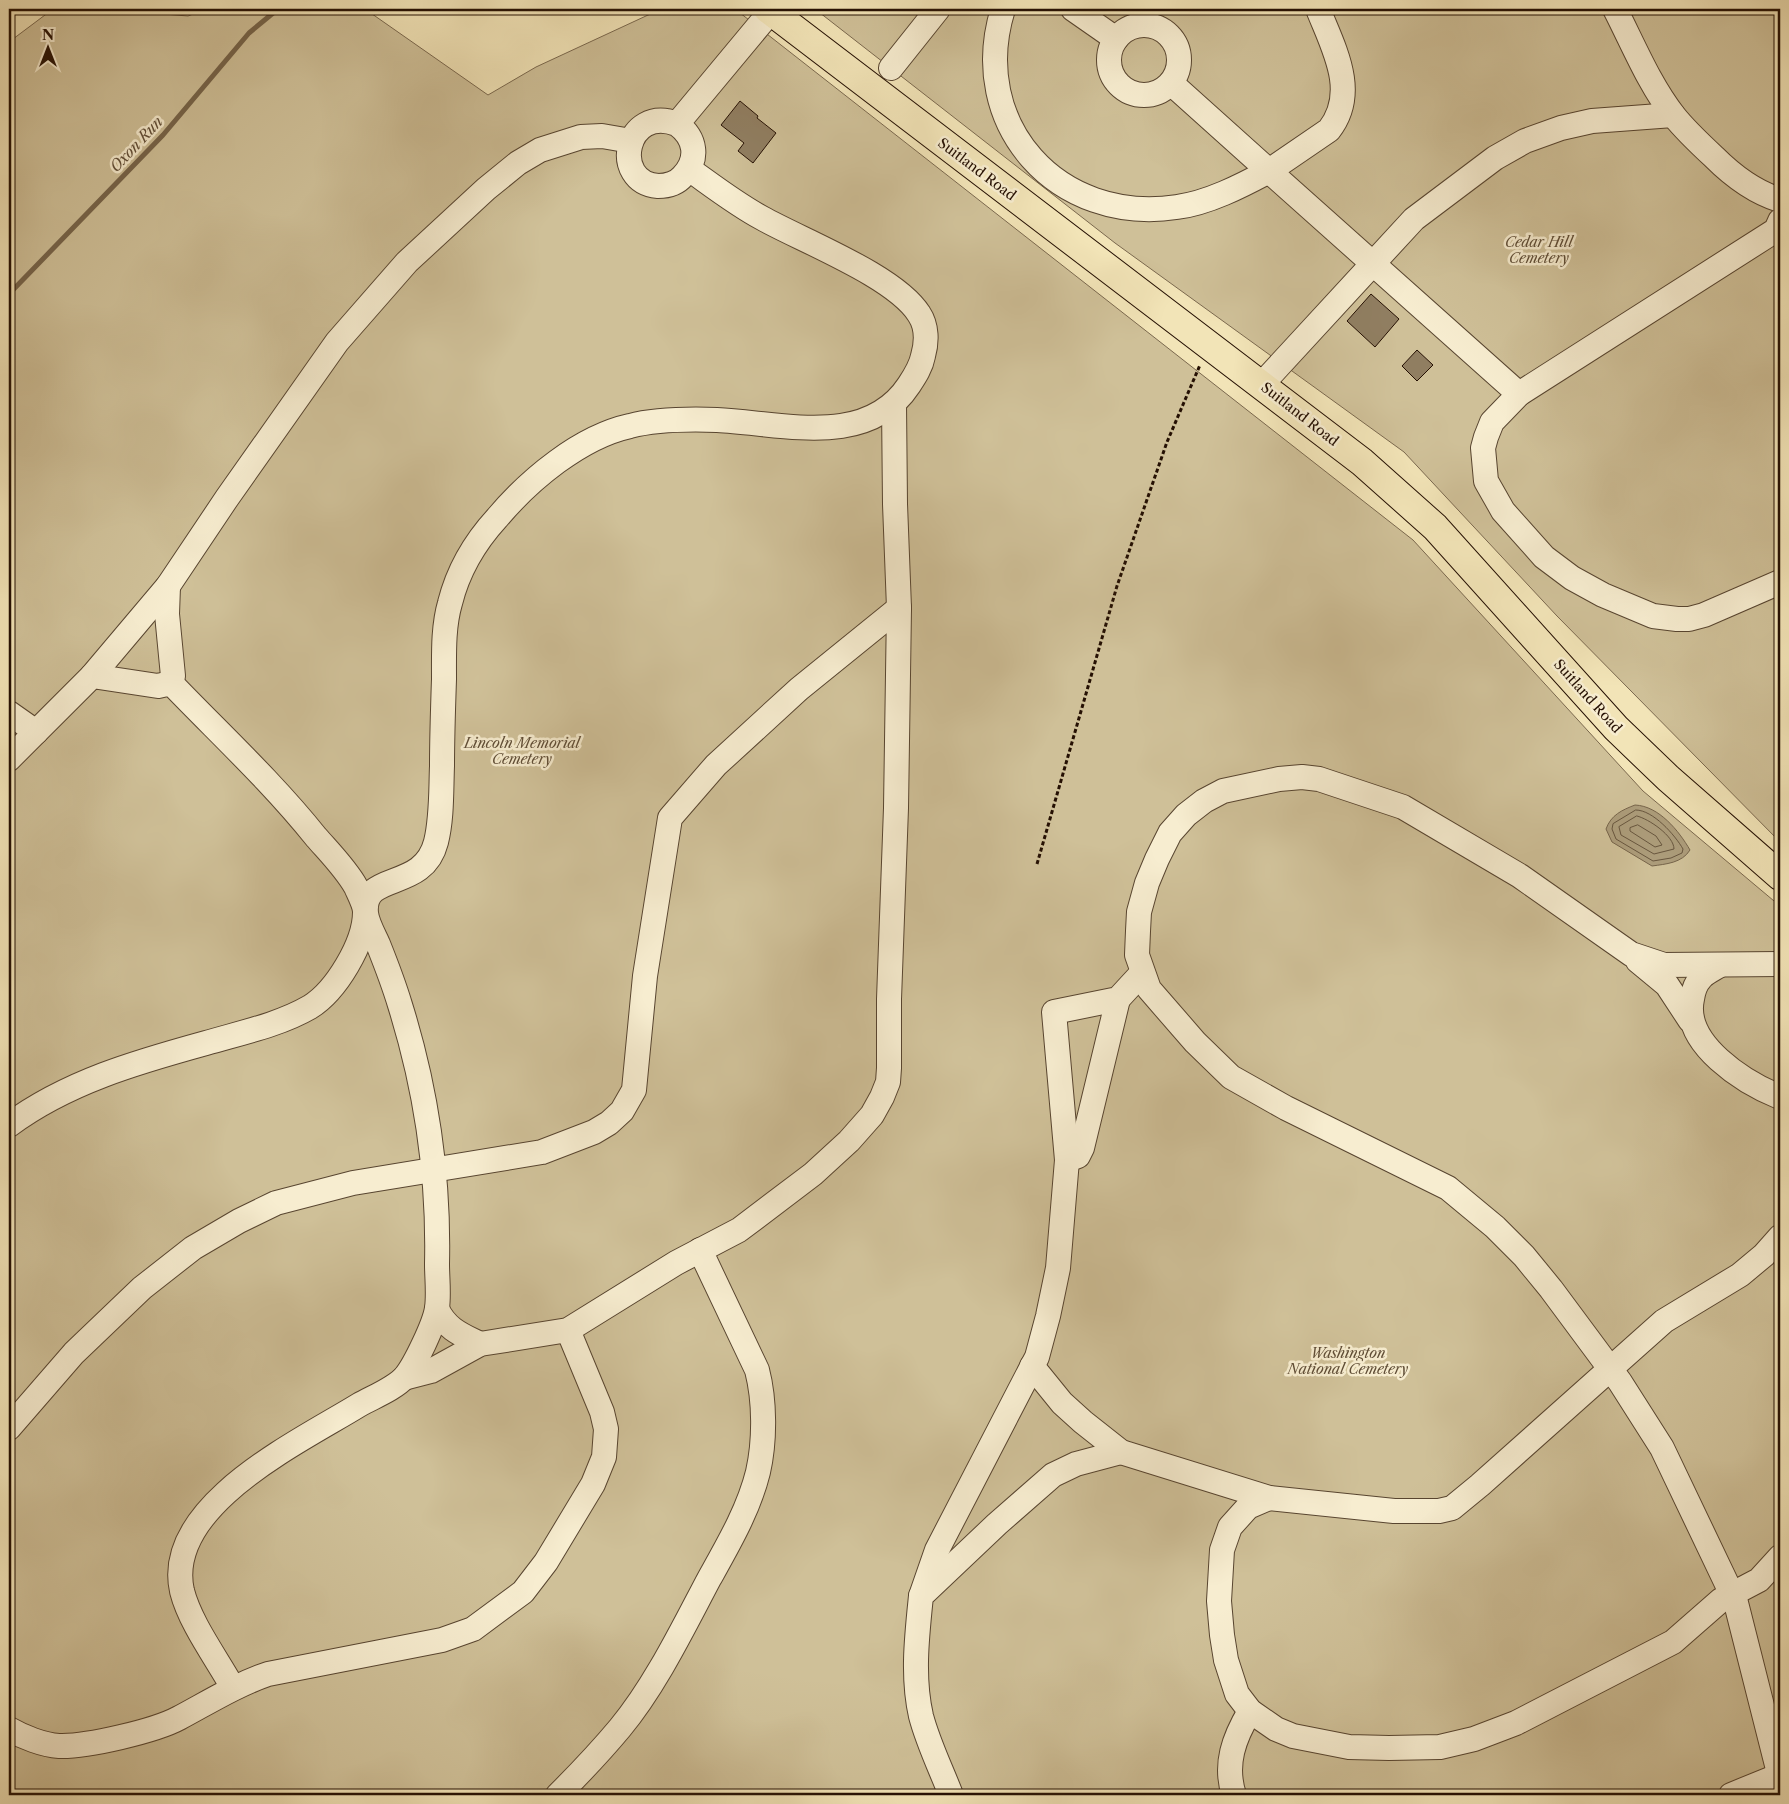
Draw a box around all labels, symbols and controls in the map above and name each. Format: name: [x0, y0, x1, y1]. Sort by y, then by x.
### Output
north arrow: [22, 22, 72, 72]
text: N: [42, 26, 54, 44]
water label: Oxon Run: [105, 112, 167, 176]
street label: Suitland Road: [934, 134, 1020, 205]
park label: Cedar Hill Cemetery: [1505, 233, 1574, 267]
street label: Suitland Road: [1258, 378, 1343, 450]
street label: Suitland Road: [1550, 655, 1626, 737]
park label: Lincoln Memorial Cemetery: [463, 734, 582, 768]
park label: Washington National Cemetery: [1287, 1344, 1408, 1378]

